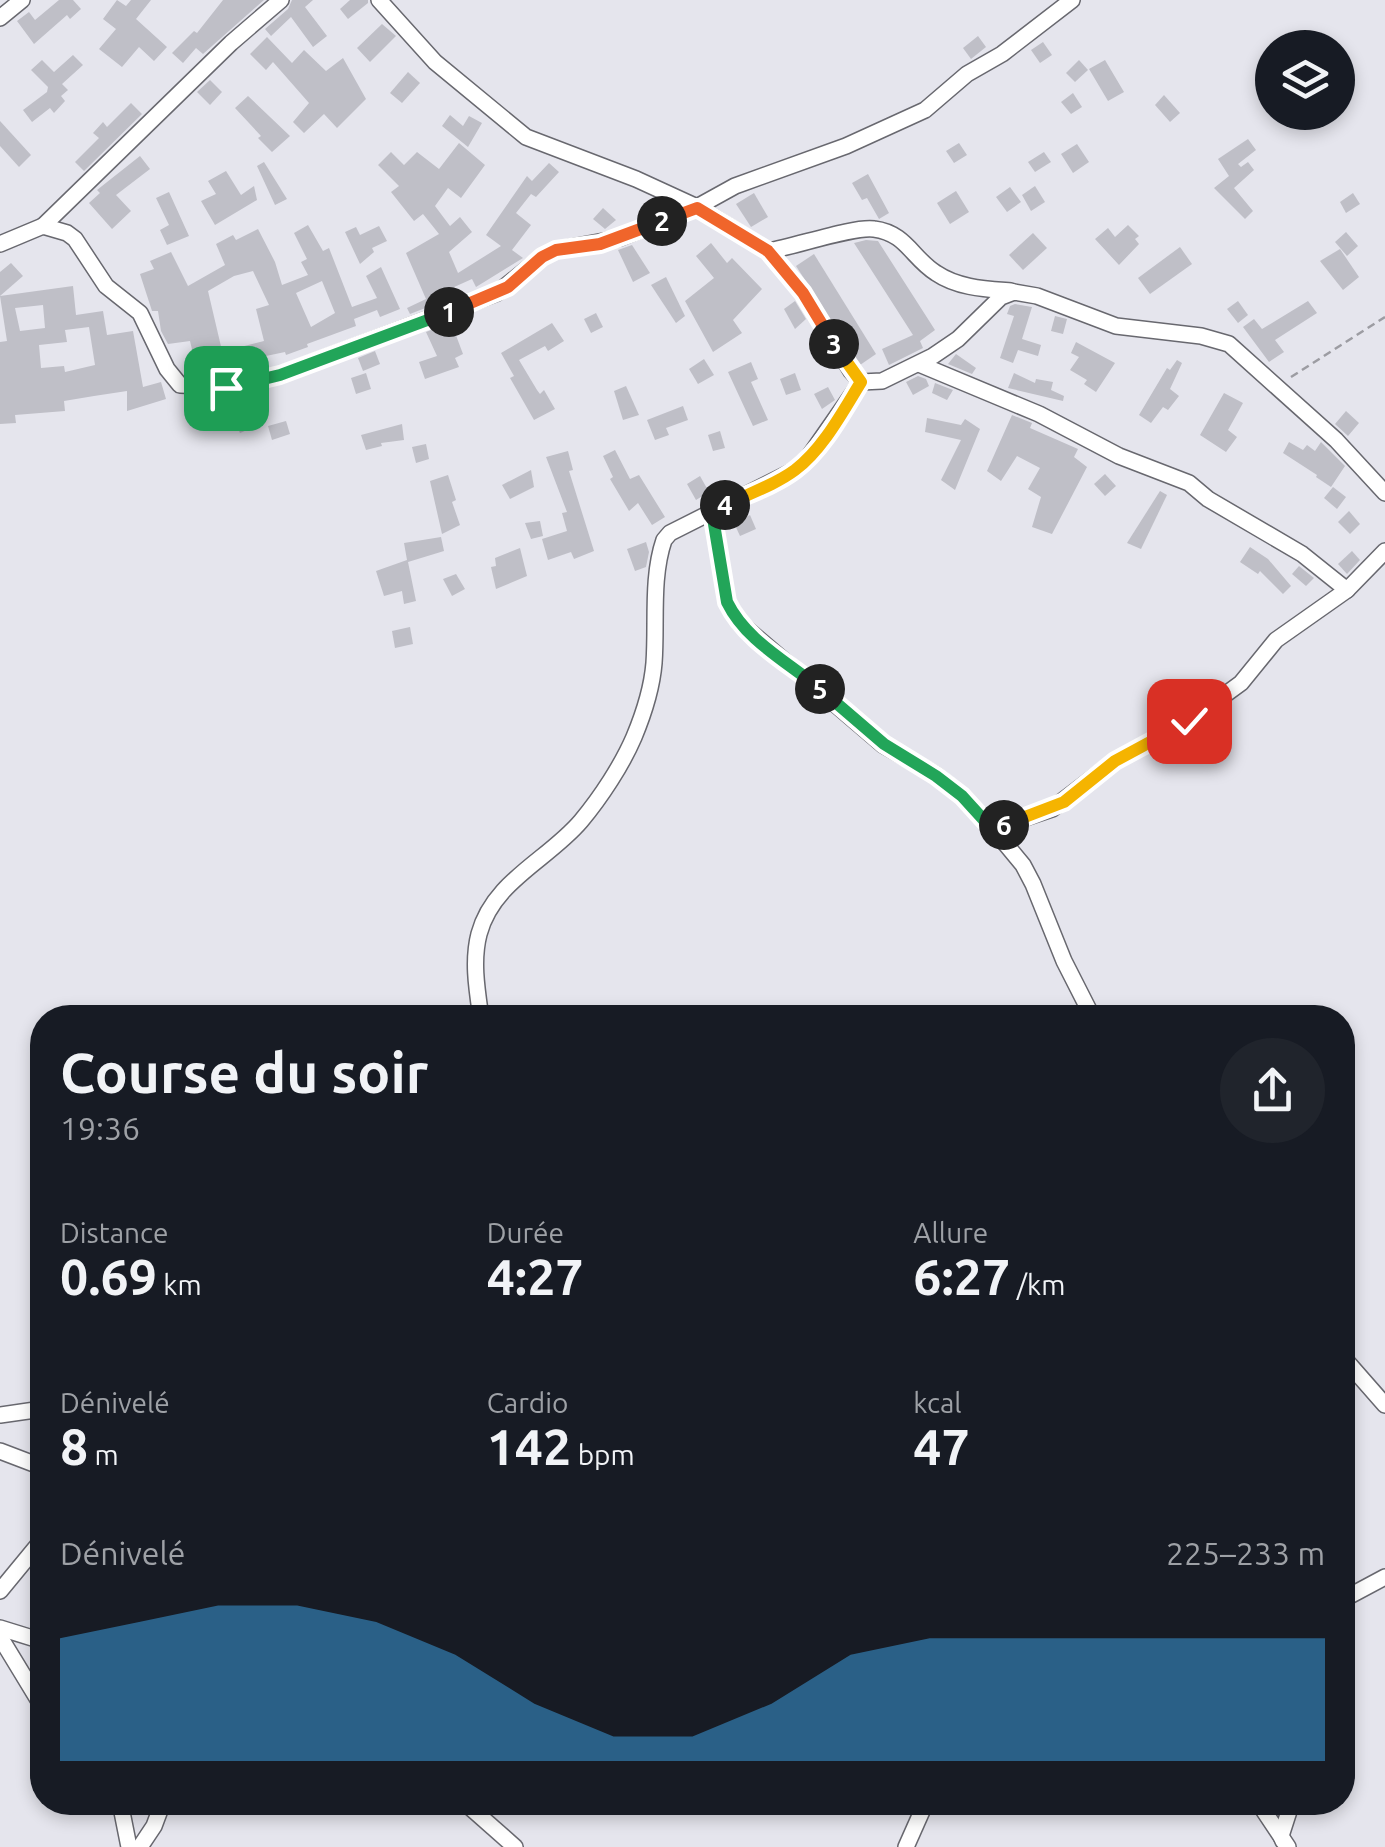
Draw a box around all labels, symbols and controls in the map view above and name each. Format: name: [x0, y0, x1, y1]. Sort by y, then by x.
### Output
map controls: [1255, 30, 1355, 130]
button: layers: [1255, 30, 1355, 130]
pin: 2: [637, 196, 687, 246]
text: 2: [654, 205, 670, 236]
pin: 1: [424, 287, 474, 337]
text: 1: [441, 296, 457, 327]
pin: 3: [809, 319, 859, 369]
text: 3: [826, 328, 842, 359]
pin: [184, 346, 269, 431]
icon: arrive: [199, 361, 254, 416]
pin: 4: [700, 480, 750, 530]
text: 4: [717, 489, 733, 520]
pin: 5: [795, 664, 845, 714]
text: 5: [812, 673, 828, 704]
pin: [1147, 679, 1232, 764]
icon: check: [1162, 694, 1217, 749]
pin: 6: [979, 800, 1029, 850]
text: 6: [996, 809, 1012, 840]
button: share: [1220, 1038, 1325, 1143]
text: Course du soir: [60, 1042, 428, 1103]
text: 19:36: [60, 1110, 140, 1146]
text: Distance: [60, 1217, 168, 1248]
text: Durée: [487, 1217, 564, 1248]
text: Allure: [913, 1217, 988, 1248]
text: 0.69: [60, 1248, 157, 1304]
text: 4:27: [487, 1248, 584, 1304]
text: 6:27: [913, 1248, 1010, 1304]
text: km: [157, 1269, 202, 1300]
text: /km: [1010, 1269, 1065, 1300]
text: Dénivelé: [60, 1387, 170, 1418]
text: Cardio: [487, 1387, 568, 1418]
text: kcal: [913, 1387, 962, 1418]
text: 8: [60, 1418, 88, 1474]
text: 142: [487, 1418, 571, 1474]
text: 47: [913, 1418, 970, 1474]
text: m: [88, 1439, 119, 1470]
text: bpm: [571, 1439, 635, 1470]
text: Dénivelé: [60, 1535, 186, 1571]
text: 225–233 m: [1166, 1535, 1325, 1571]

